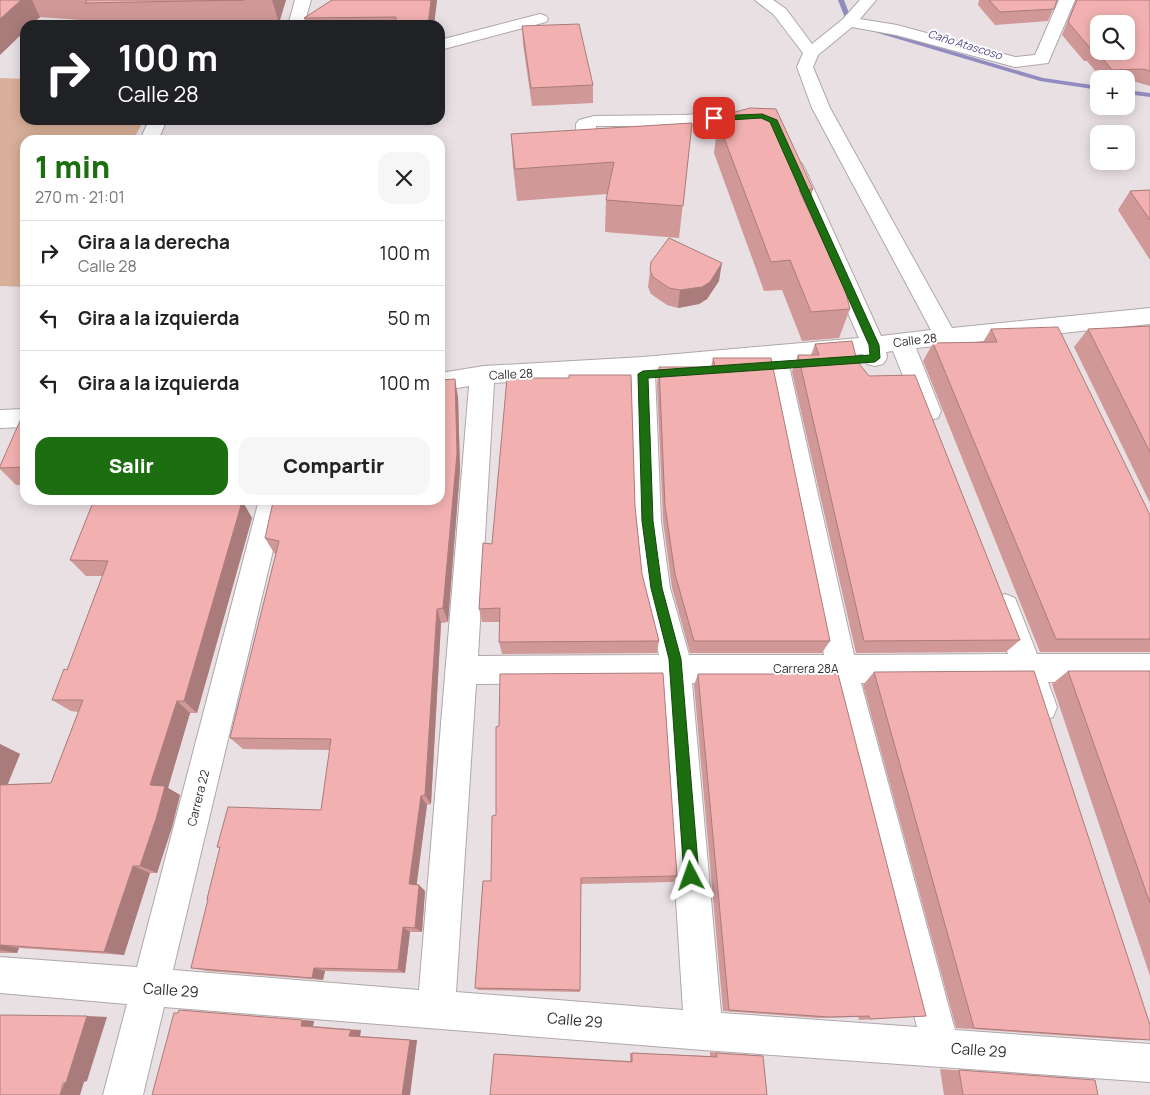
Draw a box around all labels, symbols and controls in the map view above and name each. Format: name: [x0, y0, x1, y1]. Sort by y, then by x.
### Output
map controls: [1090, 15, 1135, 170]
button: search: [1090, 15, 1135, 60]
water label: Caño Atascoso: [926, 26, 1005, 63]
text: 100 m: [118, 34, 218, 82]
icon: right: [35, 40, 100, 105]
button: +: [1090, 70, 1135, 115]
text: Calle 28: [118, 79, 199, 109]
pin: [693, 97, 735, 139]
icon: arrive: [700, 104, 728, 132]
button: −: [1090, 125, 1135, 170]
text: 1 min: [35, 146, 110, 187]
button: close: [378, 152, 430, 204]
text: 270 m · 21:01: [35, 186, 125, 208]
text: Gira a la derecha: [78, 229, 230, 255]
icon: right: [35, 239, 63, 267]
text: 100 m: [379, 240, 430, 266]
text: Calle 28: [78, 255, 137, 277]
icon: left: [35, 304, 63, 332]
text: Gira a la izquierda: [78, 305, 239, 331]
text: 50 m: [388, 305, 430, 331]
street label: Calle 28: [892, 329, 938, 351]
street label: Calle 28: [489, 364, 533, 384]
icon: left: [35, 369, 63, 397]
text: Gira a la izquierda: [78, 370, 239, 396]
text: 100 m: [379, 370, 430, 396]
button: Salir: [35, 437, 228, 495]
button: Compartir: [238, 437, 430, 495]
street label: Carrera 28A: [773, 660, 839, 677]
street label: Carrera 22: [183, 768, 213, 828]
position arrow: [664, 849, 716, 901]
street label: Calle 29: [142, 978, 200, 1002]
street label: Calle 29: [546, 1007, 604, 1033]
street label: Calle 29: [950, 1038, 1008, 1062]

